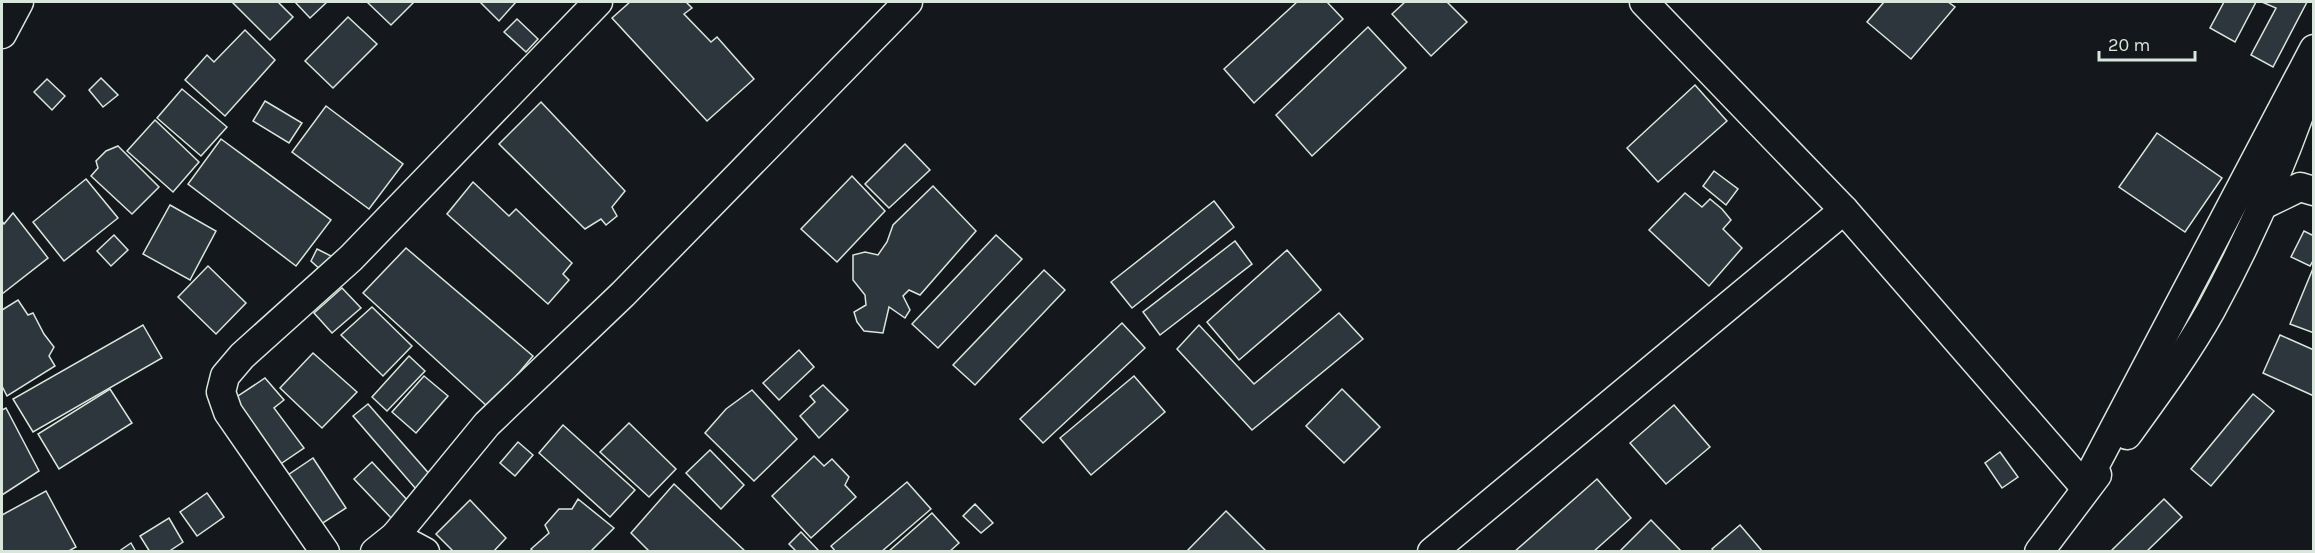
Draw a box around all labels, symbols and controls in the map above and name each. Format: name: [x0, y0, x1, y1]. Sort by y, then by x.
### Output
scale bar: [2099, 24, 2195, 62]
text: 20 m: [2108, 34, 2150, 56]

